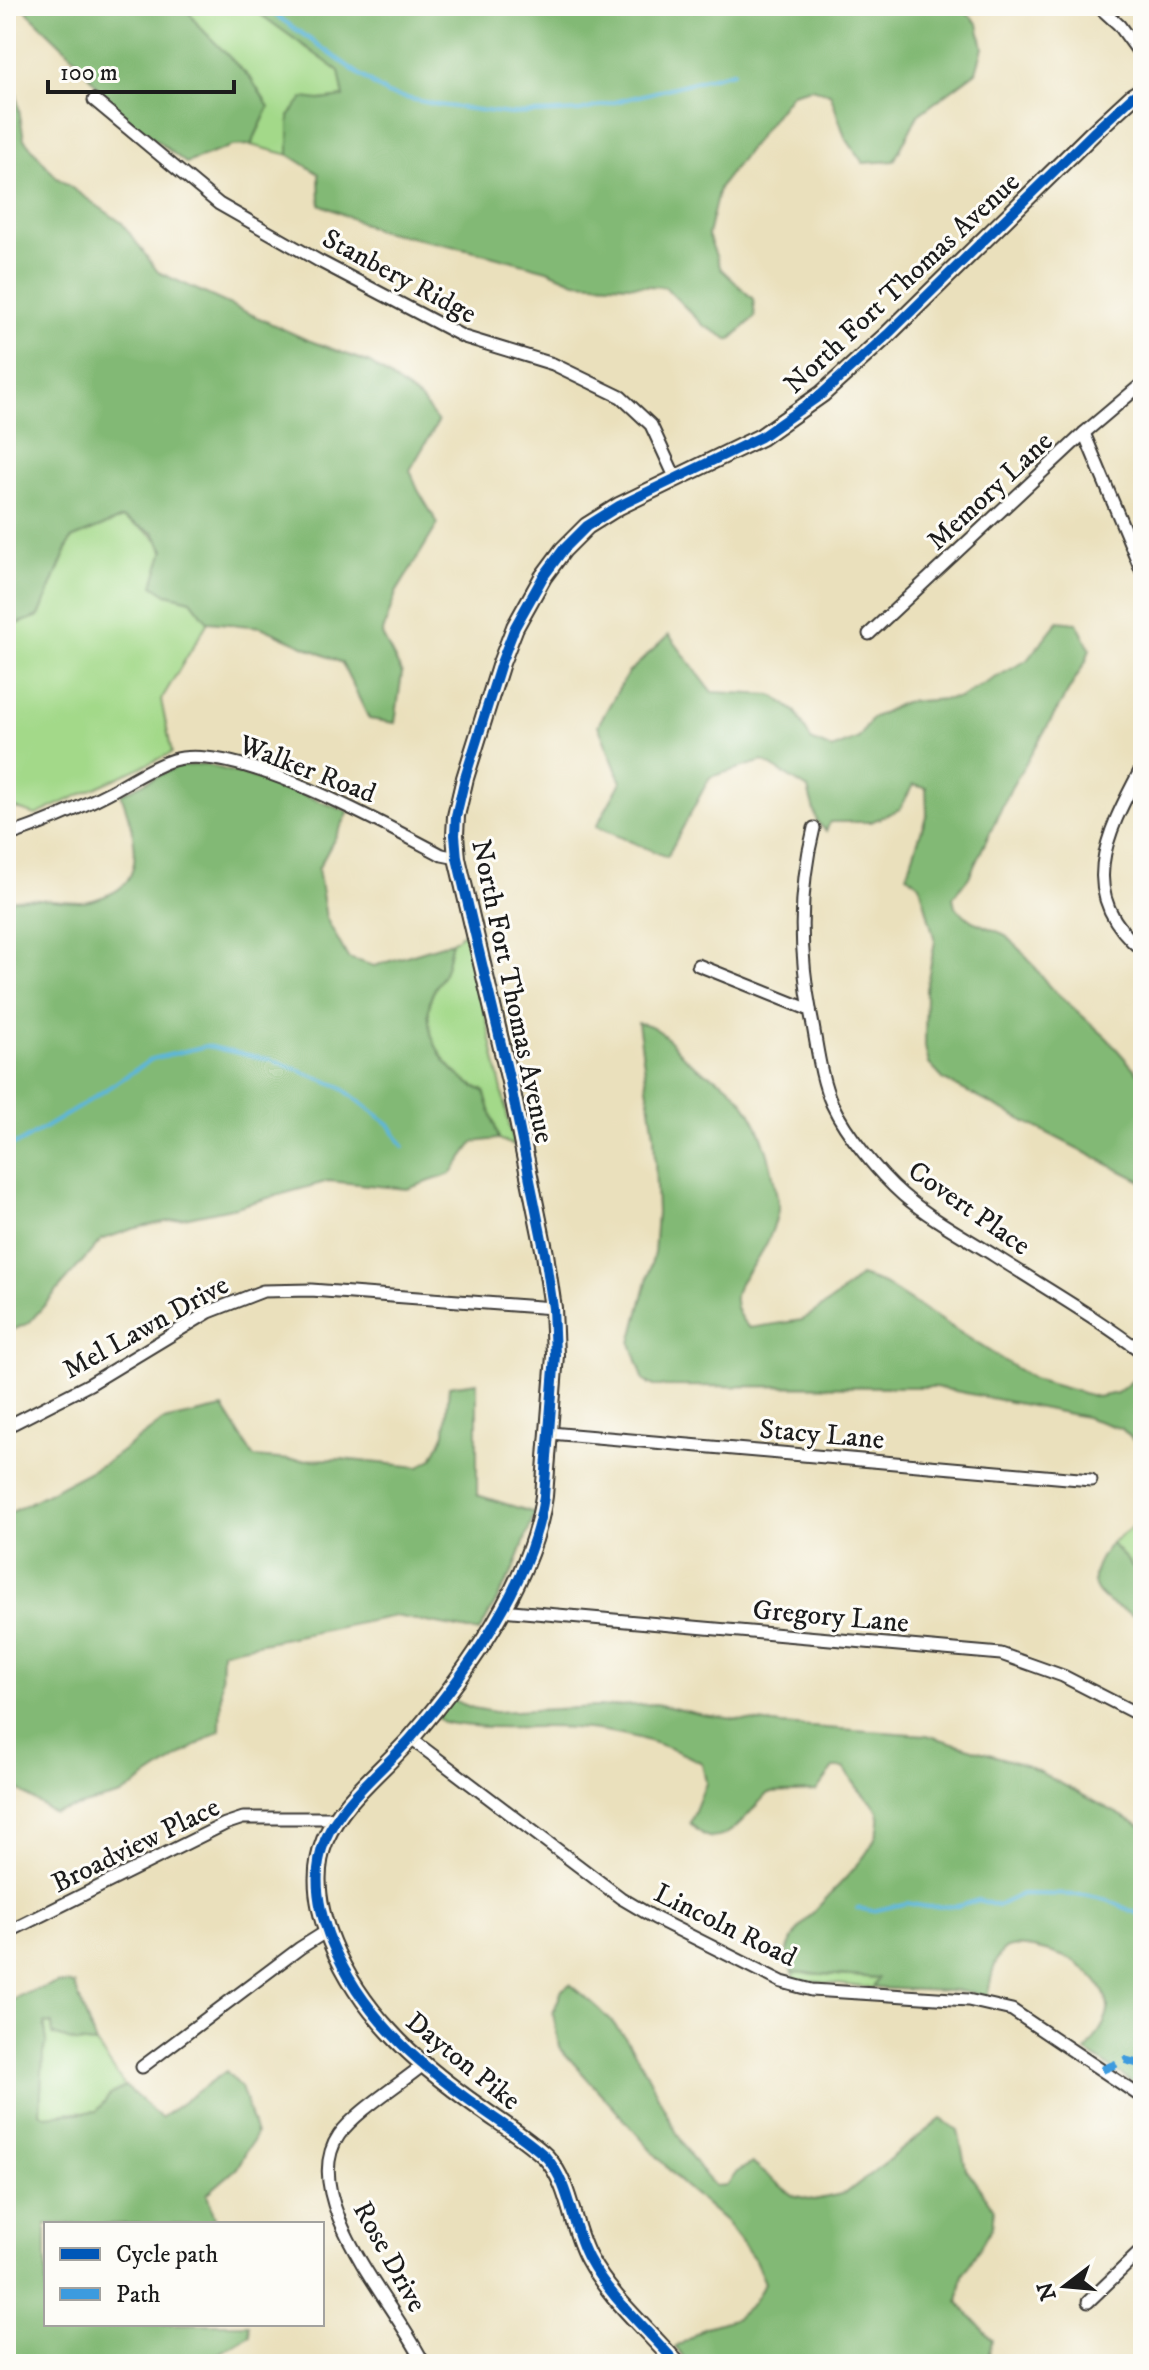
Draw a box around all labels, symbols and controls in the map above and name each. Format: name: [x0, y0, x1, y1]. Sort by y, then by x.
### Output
scale bar: [48, 44, 234, 94]
text: 100 m: [60, 58, 118, 88]
street label: North Fort Thomas Avenue: [777, 165, 1027, 401]
street label: Stanbery Ridge: [316, 221, 482, 332]
street label: Memory Lane: [920, 424, 1060, 558]
street label: Walker Road: [233, 727, 381, 812]
street label: North Fort Thomas Avenue: [463, 836, 562, 1146]
street label: Covert Place: [901, 1153, 1037, 1263]
street label: Mel Lawn Drive: [57, 1267, 235, 1387]
street label: Stacy Lane: [758, 1412, 886, 1457]
street label: Gregory Lane: [751, 1592, 910, 1641]
street label: Broadview Place: [46, 1790, 225, 1901]
street label: Lincoln Road: [648, 1876, 802, 1975]
street label: Dayton Pike: [398, 2004, 528, 2118]
street label: Rose Drive: [345, 2195, 434, 2318]
legend: [44, 2222, 324, 2326]
text: Cycle path: [116, 2240, 218, 2270]
north arrow: [1025, 2246, 1105, 2326]
text: N: [1032, 2279, 1063, 2304]
text: Path: [116, 2280, 161, 2310]

